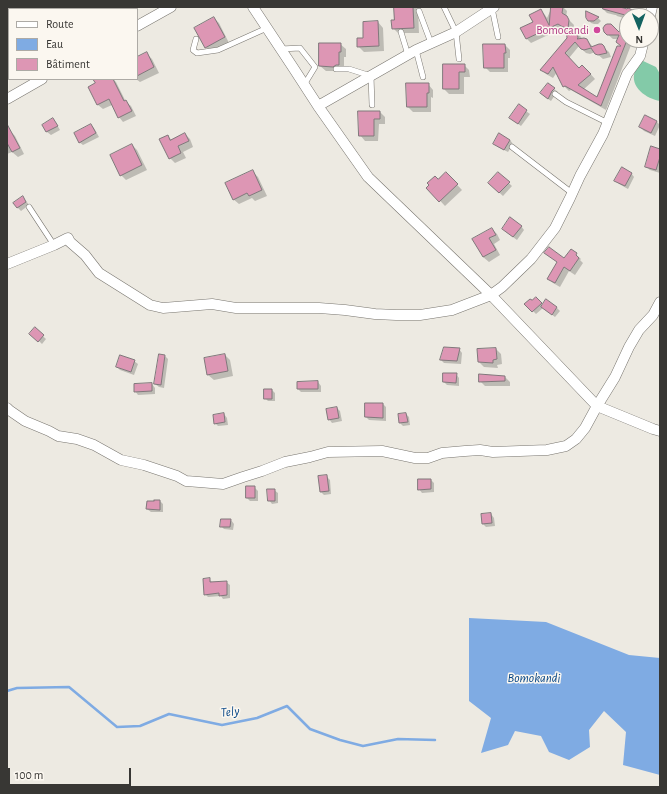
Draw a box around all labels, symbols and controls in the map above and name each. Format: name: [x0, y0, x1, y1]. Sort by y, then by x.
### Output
legend: [8, 8, 138, 80]
north arrow: [619, 8, 659, 48]
text: Route: [46, 18, 73, 30]
place label: Bomocandi: [536, 23, 589, 37]
marker: Bomocandi: [592, 25, 602, 35]
text: N: [635, 34, 643, 45]
text: Eau: [46, 38, 63, 50]
text: Bâtiment: [46, 58, 90, 70]
water label: Bomokandi: [508, 670, 560, 686]
water label: Tely: [220, 703, 240, 721]
scale bar: [10, 760, 133, 786]
text: 100 m: [15, 769, 43, 781]

